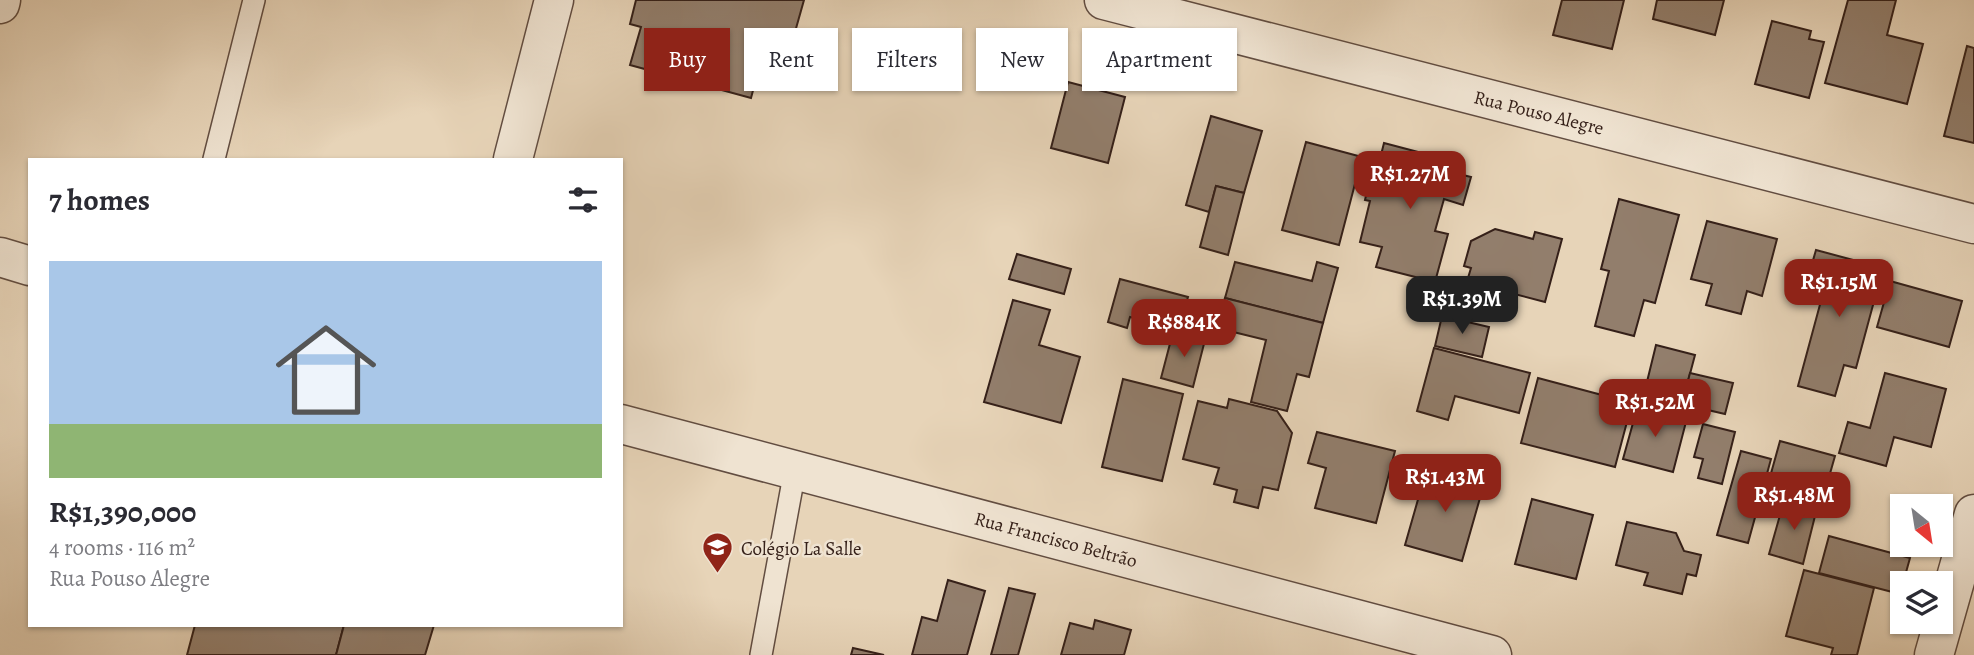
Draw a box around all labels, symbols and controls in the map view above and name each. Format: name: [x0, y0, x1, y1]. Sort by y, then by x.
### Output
chip: Buy: [644, 28, 730, 91]
chip: Rent: [744, 28, 838, 91]
chip: Filters: [852, 28, 962, 91]
chip: New: [976, 28, 1068, 91]
chip: Apartment: [1082, 28, 1237, 91]
street label: Rua Pouso Alegre: [1471, 84, 1606, 142]
pin: R$1.27M: [1345, 152, 1475, 211]
text: R$1.27M: [1370, 158, 1450, 189]
text: 7 homes: [49, 180, 150, 220]
icon: filters: [564, 181, 602, 219]
pin: R$1.15M: [1774, 260, 1904, 319]
text: R$1.15M: [1800, 266, 1878, 297]
pin: R$1.39M: [1397, 276, 1527, 336]
text: R$1.39M: [1422, 283, 1502, 314]
pin: R$884K: [1127, 300, 1241, 359]
text: R$884K: [1147, 306, 1221, 337]
icon: home: [263, 307, 389, 433]
pin: R$1.52M: [1590, 380, 1720, 439]
text: R$1.52M: [1615, 386, 1695, 417]
pin: R$1.43M: [1380, 454, 1510, 514]
text: R$1.43M: [1405, 461, 1485, 492]
pin: R$1.48M: [1729, 472, 1859, 532]
text: R$1.48M: [1753, 479, 1835, 510]
text: R$1,390,000: [49, 492, 196, 532]
north arrow: [1890, 494, 1953, 556]
map controls: [1890, 494, 1953, 634]
street label: Rua Francisco Beltrão: [971, 506, 1140, 574]
school or university icon: Colégio La Salle: [701, 531, 735, 575]
text: 4 rooms · 116 m²: [49, 532, 195, 563]
place label: Colégio La Salle: [741, 536, 862, 562]
text: Rua Pouso Alegre: [49, 563, 210, 594]
button: layers: [1890, 571, 1953, 634]

